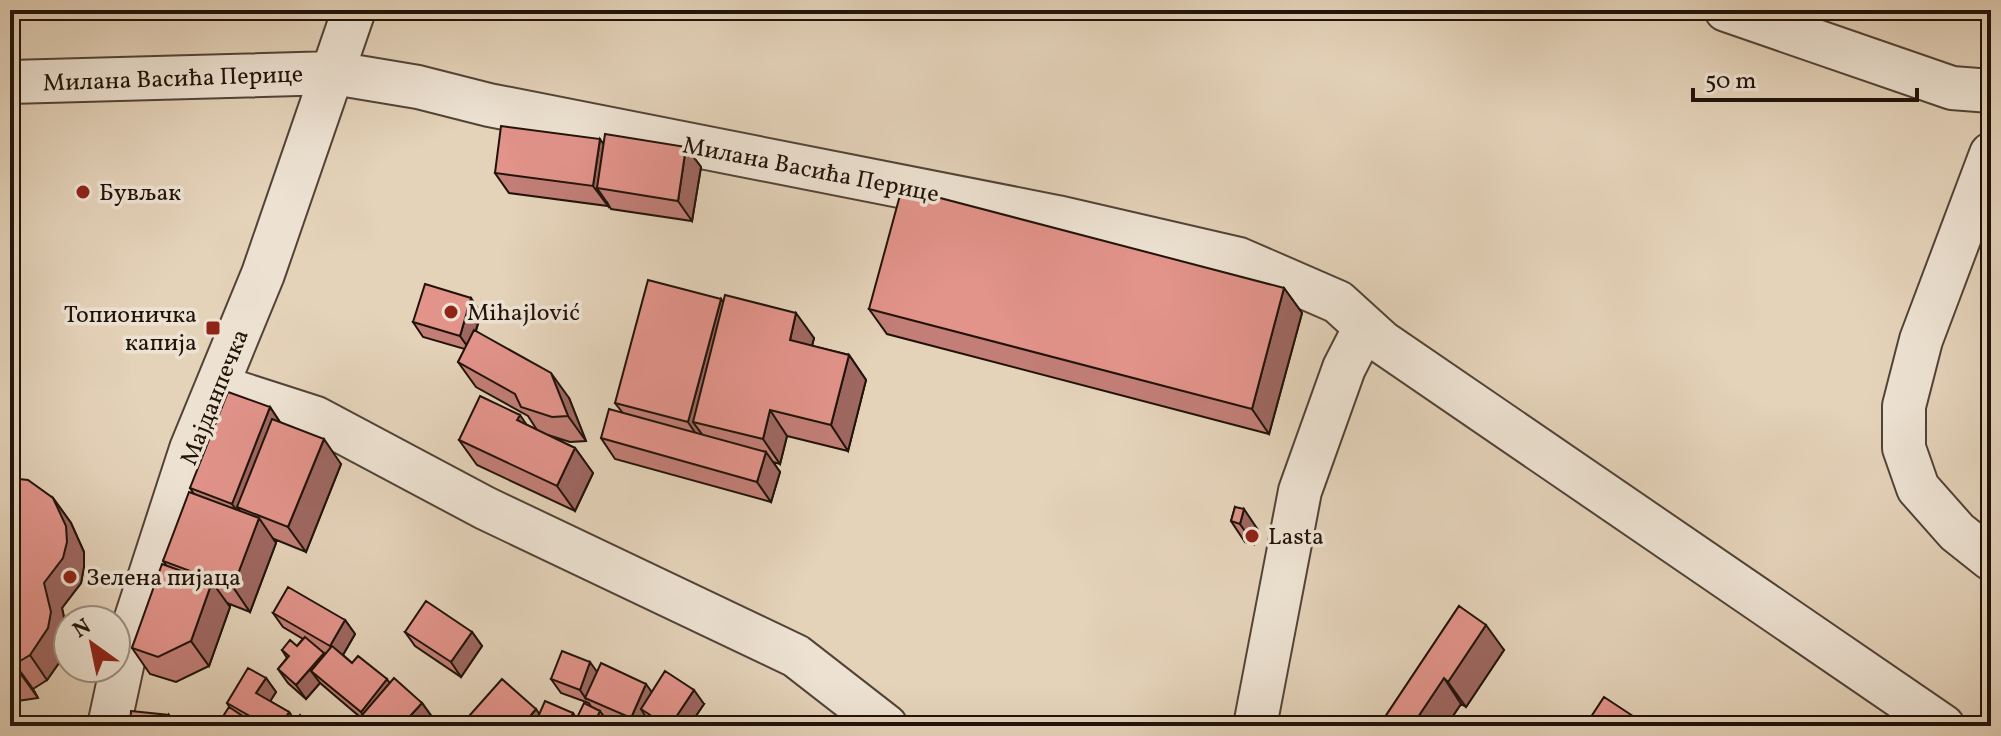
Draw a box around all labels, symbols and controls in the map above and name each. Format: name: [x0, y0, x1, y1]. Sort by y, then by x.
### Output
scale bar: [1693, 52, 1917, 102]
street label: Милана Васића Перице: [42, 58, 304, 102]
text: 50 m: [1705, 65, 1757, 99]
street label: Милана Васића Перице: [680, 129, 942, 213]
place label: Бувљак: [99, 177, 181, 211]
marker: Бувљак: [74, 183, 92, 201]
place label: Mihajlović: [467, 297, 580, 331]
place label: Топионичка капија: [64, 299, 197, 361]
marker: Mihajlović: [442, 303, 460, 321]
marker: Топионичка капија: [204, 319, 222, 337]
street label: Мајданпечка: [173, 325, 259, 471]
place label: Lasta: [1268, 521, 1324, 555]
marker: Lasta: [1243, 527, 1261, 545]
place label: Зелена пијаца: [86, 562, 241, 596]
marker: Зелена пијаца: [61, 568, 79, 586]
north arrow: [52, 604, 132, 684]
text: N: [67, 612, 98, 647]

